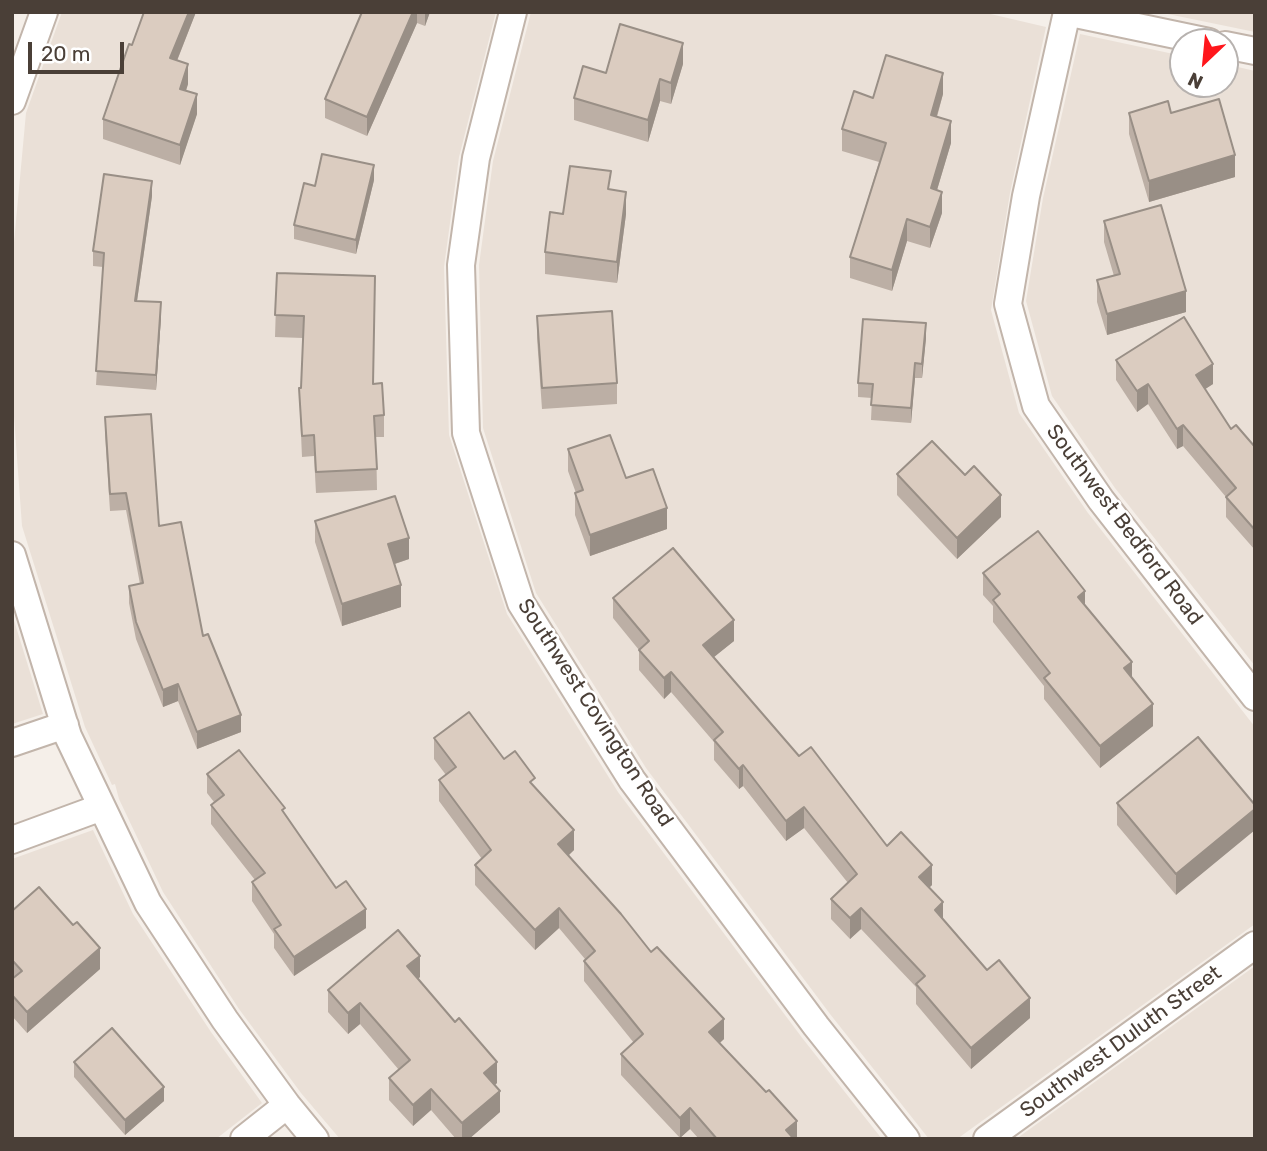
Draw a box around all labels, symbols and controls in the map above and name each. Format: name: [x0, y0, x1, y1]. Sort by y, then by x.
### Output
scale bar: [32, 28, 128, 72]
north arrow: [1169, 28, 1239, 98]
text: 20 m: [41, 41, 90, 66]
text: N: [1184, 67, 1207, 94]
street label: Southwest Bedford Road: [1040, 420, 1208, 630]
street label: Southwest Covington Road: [512, 594, 678, 832]
street label: Southwest Duluth Street: [1015, 960, 1227, 1124]

